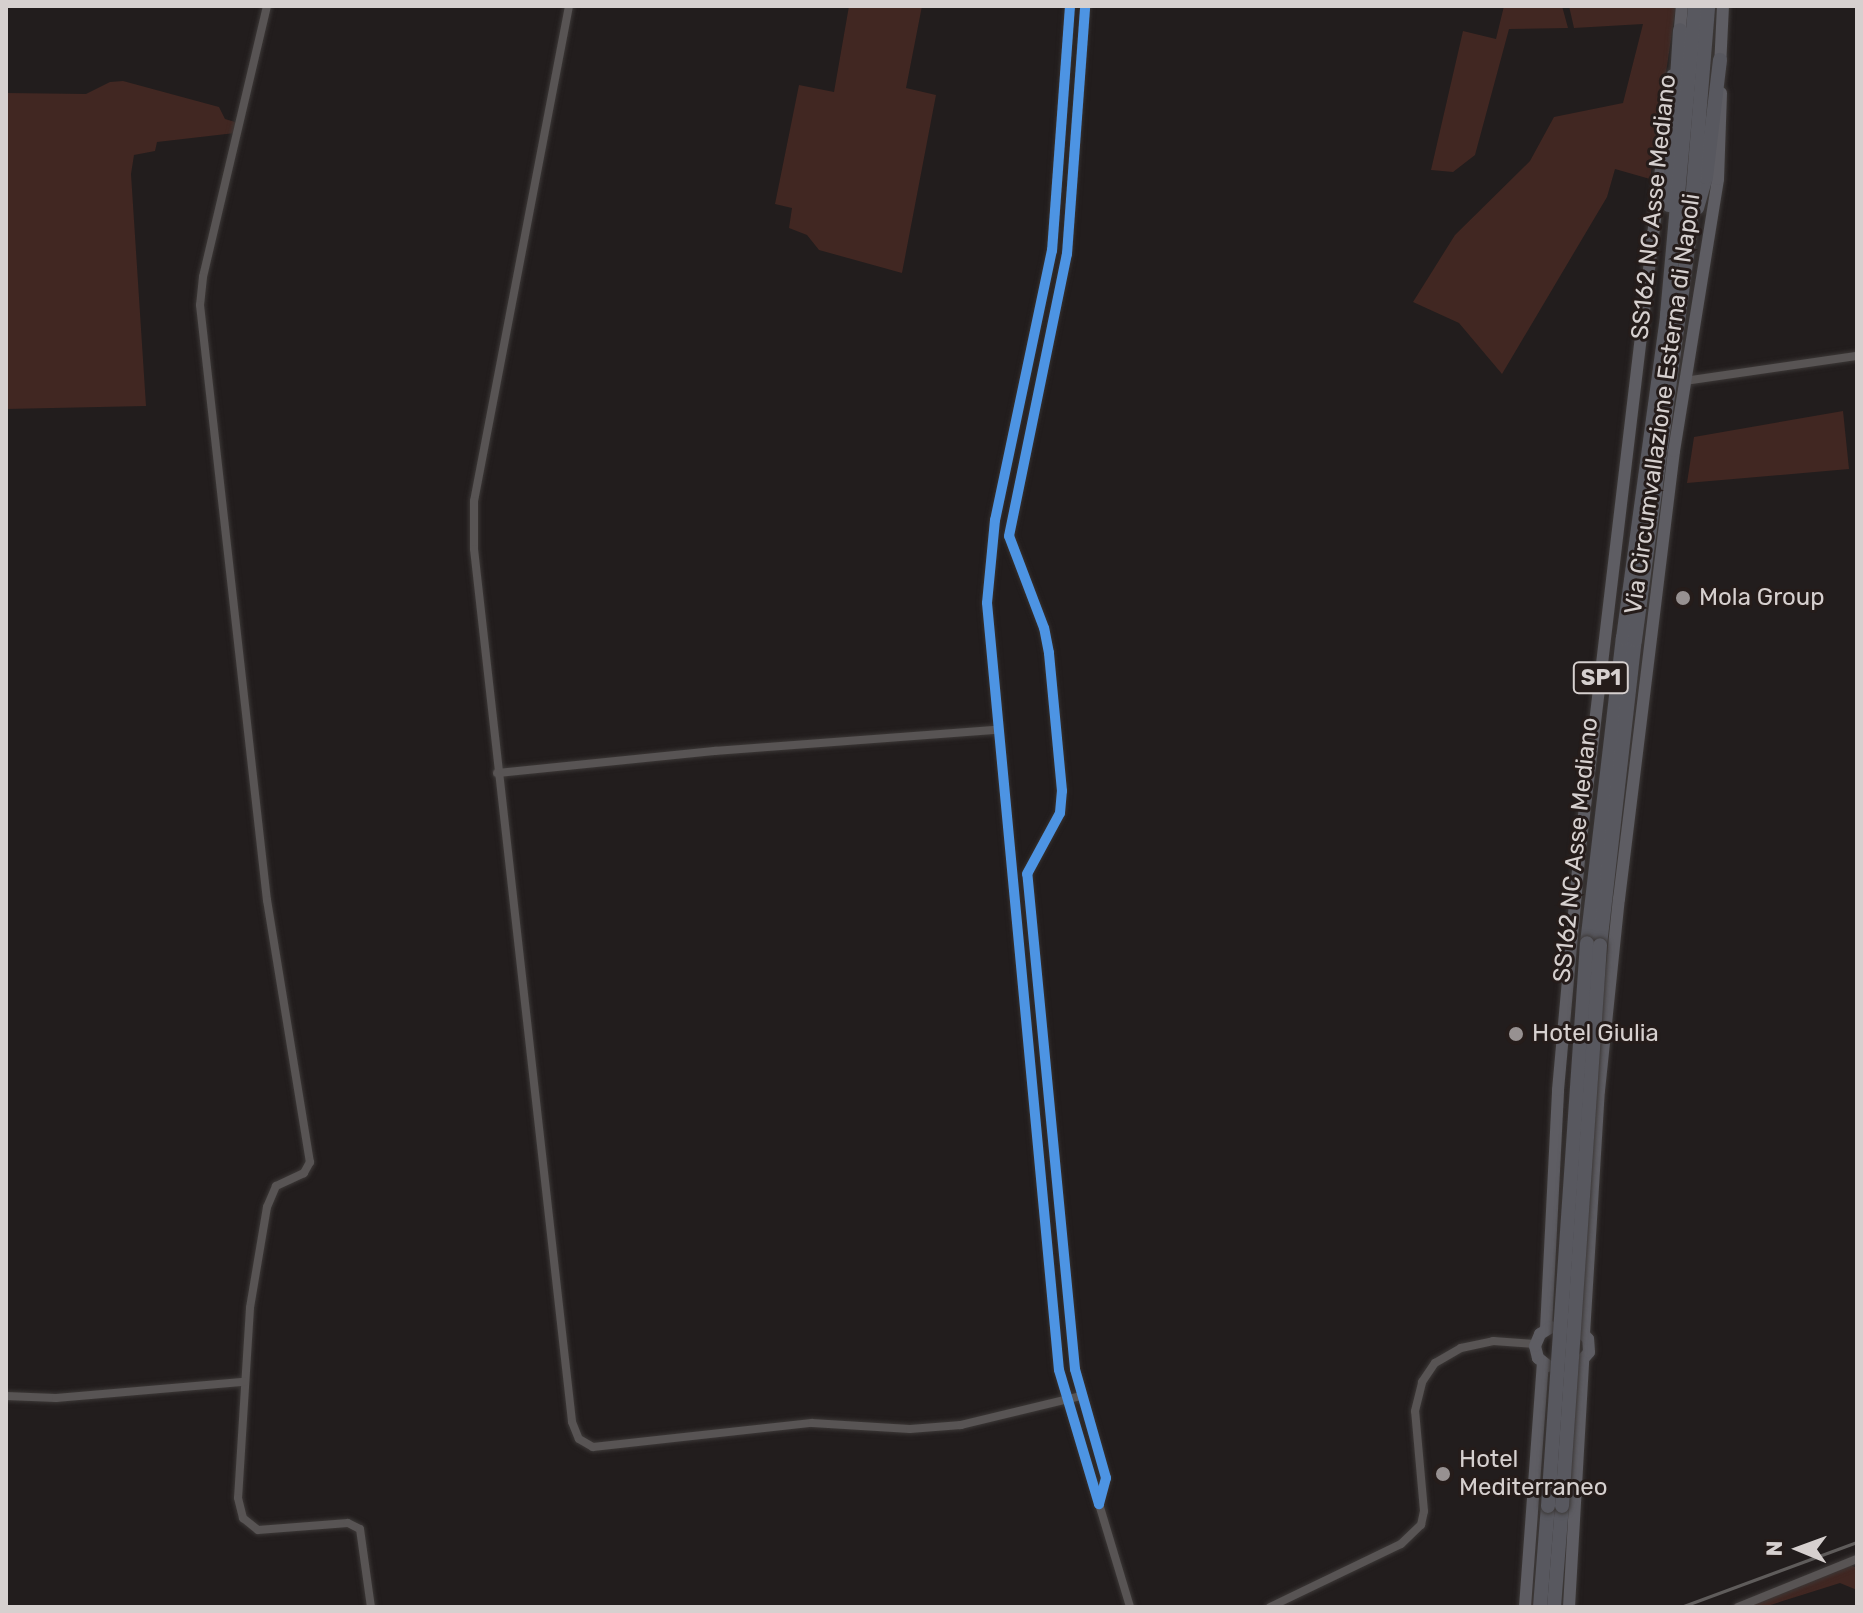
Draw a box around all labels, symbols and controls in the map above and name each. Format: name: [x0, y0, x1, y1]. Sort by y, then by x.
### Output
street label: SS162 NC Asse Mediano: [1626, 73, 1682, 341]
street label: Via Circumvallazione Esterna di Napoli: [1619, 192, 1707, 616]
place label: Mola Group: [1699, 584, 1825, 612]
marker: Mola Group: [1674, 589, 1692, 607]
road number: SP1: [1571, 660, 1631, 696]
street label: SS162 NC Asse Mediano: [1548, 716, 1604, 984]
place label: Hotel Giulia: [1532, 1020, 1659, 1048]
marker: Hotel Giulia: [1507, 1025, 1525, 1043]
place label: Hotel Mediterraneo: [1459, 1446, 1607, 1502]
marker: Hotel Mediterraneo: [1434, 1465, 1452, 1483]
north arrow: [1759, 1509, 1839, 1589]
text: N: [1761, 1540, 1788, 1557]

